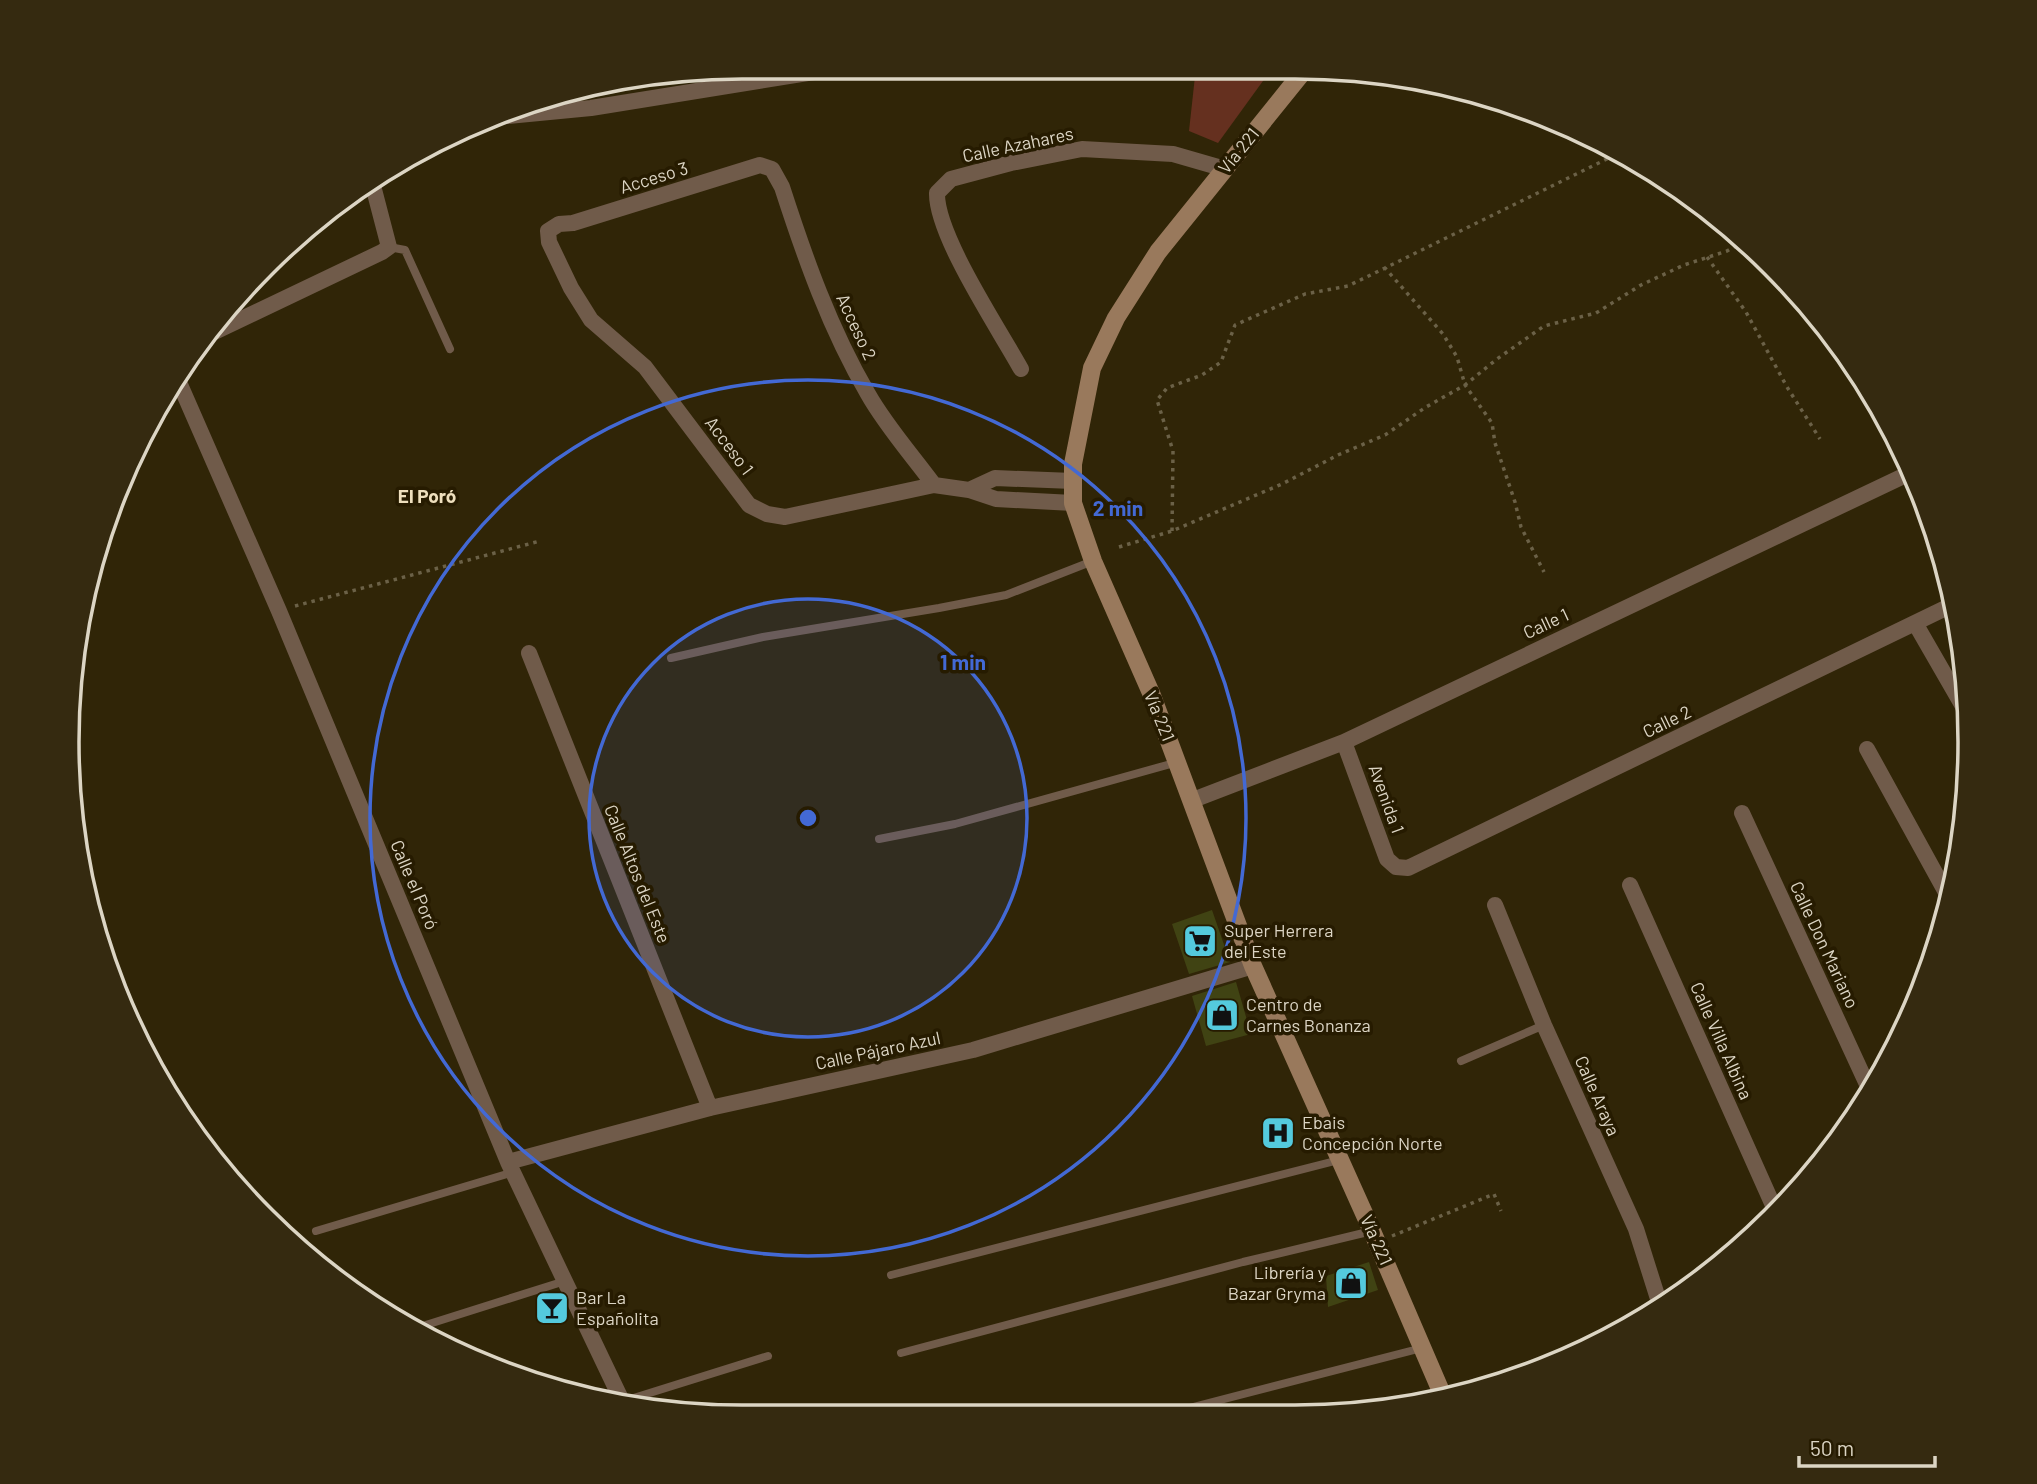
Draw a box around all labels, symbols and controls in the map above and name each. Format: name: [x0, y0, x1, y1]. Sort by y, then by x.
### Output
street label: Calle Azahares: [960, 122, 1075, 167]
street label: Vía 221: [1213, 123, 1263, 178]
street label: Acceso 3: [617, 156, 690, 198]
street label: Acceso 2: [832, 290, 882, 363]
street label: Acceso 1: [701, 412, 759, 479]
district label: El Poró: [398, 484, 456, 507]
text: 2 min: [1093, 495, 1143, 520]
street label: Calle 1: [1519, 603, 1572, 643]
text: 1 min: [940, 649, 986, 674]
street label: Vía 221: [1140, 687, 1180, 744]
street label: Calle 2: [1639, 700, 1694, 742]
street label: Avenida 1: [1364, 761, 1410, 836]
street label: Calle Altos del Este: [600, 801, 676, 946]
centre of rings: [796, 806, 820, 830]
street label: Calle el Poró: [386, 837, 444, 933]
street label: Calle Don Mariano: [1786, 878, 1864, 1012]
place label: Super Herrera del Este: [1224, 919, 1333, 962]
supermarket icon: Super Herrera del Este: [1181, 922, 1219, 960]
street label: Calle Villa Albina: [1686, 978, 1758, 1103]
place label: Centro de Carnes Bonanza: [1246, 993, 1371, 1036]
shop icon: Centro de Carnes Bonanza: [1203, 996, 1241, 1034]
street label: Calle Pájaro Azul: [813, 1026, 942, 1074]
street label: Calle Araya: [1571, 1052, 1625, 1139]
place label: Ebais Concepción Norte: [1302, 1111, 1443, 1154]
hospital icon: Ebais Concepción Norte: [1259, 1114, 1297, 1152]
street label: Vía 221: [1356, 1211, 1398, 1268]
place label: Librería y Bazar Gryma: [1228, 1261, 1326, 1304]
shop icon: Librería y Bazar Gryma: [1332, 1264, 1370, 1302]
place label: Bar La Españolita: [576, 1286, 659, 1329]
bar icon: Bar La Españolita: [533, 1289, 571, 1327]
scale bar: [1799, 1424, 1936, 1468]
text: 50 m: [1810, 1435, 1854, 1460]

